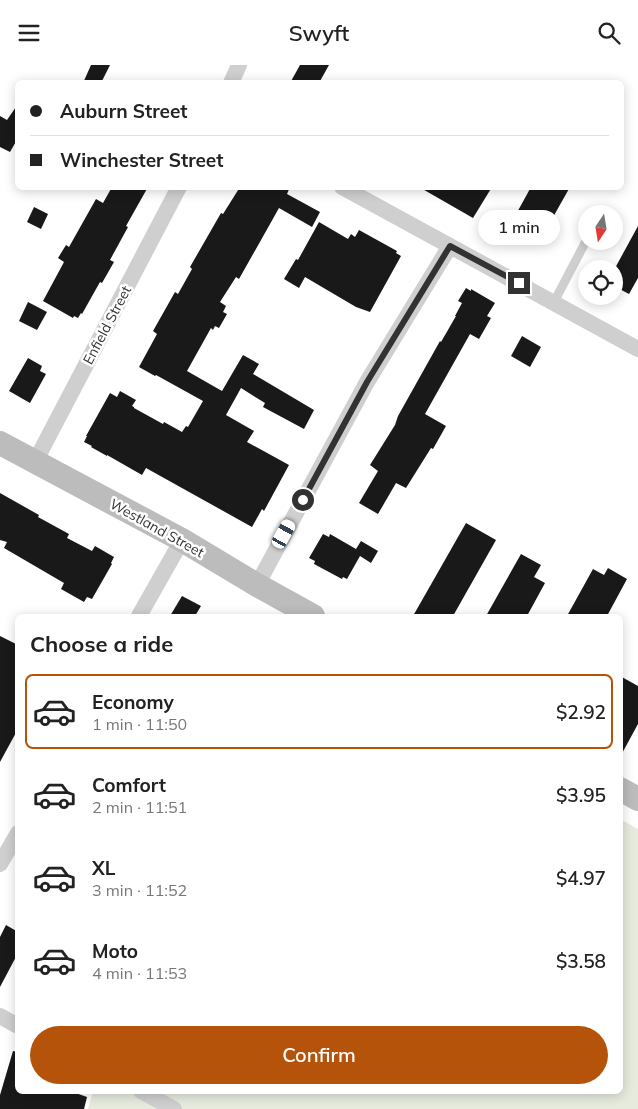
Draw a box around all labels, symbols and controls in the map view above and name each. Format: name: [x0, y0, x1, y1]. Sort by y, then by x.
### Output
icon: menu: [15, 19, 43, 47]
text: Swyft: [289, 19, 349, 47]
icon: search: [595, 19, 623, 47]
text: Auburn Street: [60, 99, 187, 123]
text: Winchester Street: [60, 148, 223, 172]
north arrow: [578, 205, 622, 250]
map controls: [578, 205, 623, 305]
callout: 1 min: [478, 211, 560, 245]
text: 1 min: [498, 217, 540, 237]
button: locate: [578, 260, 623, 305]
route end: [508, 272, 530, 294]
street label: Enfield Street: [79, 283, 135, 367]
route start: [292, 489, 314, 511]
street label: Westland Street: [107, 495, 207, 561]
car: [270, 517, 297, 551]
text: Choose a ride: [30, 630, 173, 658]
icon: car: [32, 689, 77, 734]
text: Economy: [92, 690, 174, 714]
text: $2.92: [556, 700, 606, 724]
text: 1 min · 11:50: [92, 714, 187, 734]
icon: car: [32, 772, 77, 817]
text: Comfort: [92, 773, 166, 797]
text: $3.95: [556, 783, 606, 807]
text: 2 min · 11:51: [92, 797, 187, 817]
icon: car: [32, 855, 77, 900]
text: XL: [92, 856, 115, 880]
text: $4.97: [556, 866, 606, 890]
text: 3 min · 11:52: [92, 880, 187, 900]
icon: car: [32, 938, 77, 983]
text: Moto: [92, 939, 138, 963]
text: $3.58: [556, 949, 606, 973]
text: 4 min · 11:53: [92, 963, 187, 983]
button: Confirm: [30, 1026, 608, 1084]

